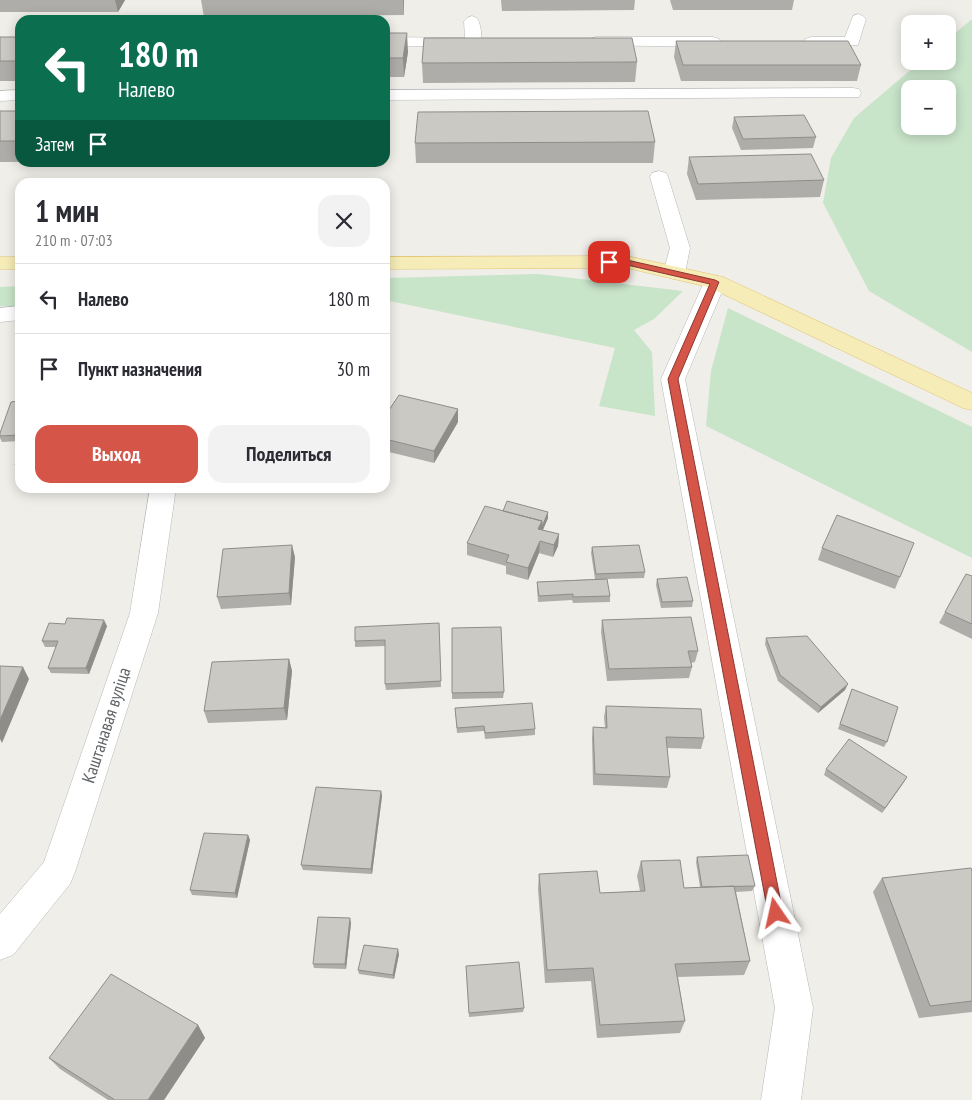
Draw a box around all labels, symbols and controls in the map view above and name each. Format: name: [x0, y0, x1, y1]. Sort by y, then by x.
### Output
map controls: [901, 15, 956, 135]
button: +: [901, 15, 956, 70]
text: 180 m: [118, 31, 199, 77]
icon: left: [35, 35, 100, 100]
text: Налево: [118, 75, 175, 103]
button: −: [901, 80, 956, 135]
icon: arrive: [84, 130, 112, 158]
text: Затем: [35, 132, 74, 156]
text: 1 мин: [35, 191, 99, 230]
button: close: [318, 195, 370, 247]
text: 210 m · 07:03: [35, 230, 113, 250]
pin: [588, 241, 630, 283]
icon: arrive: [595, 248, 623, 276]
icon: left: [35, 285, 63, 313]
text: Налево: [78, 287, 129, 311]
text: 180 m: [328, 287, 370, 311]
icon: arrive: [35, 355, 63, 383]
text: Пункт назначения: [78, 357, 202, 381]
text: 30 m: [337, 357, 370, 381]
button: Выход: [35, 425, 198, 483]
button: Поделиться: [208, 425, 370, 483]
street label: Каштанавая вуліца: [76, 664, 136, 786]
position arrow: [749, 886, 801, 938]

